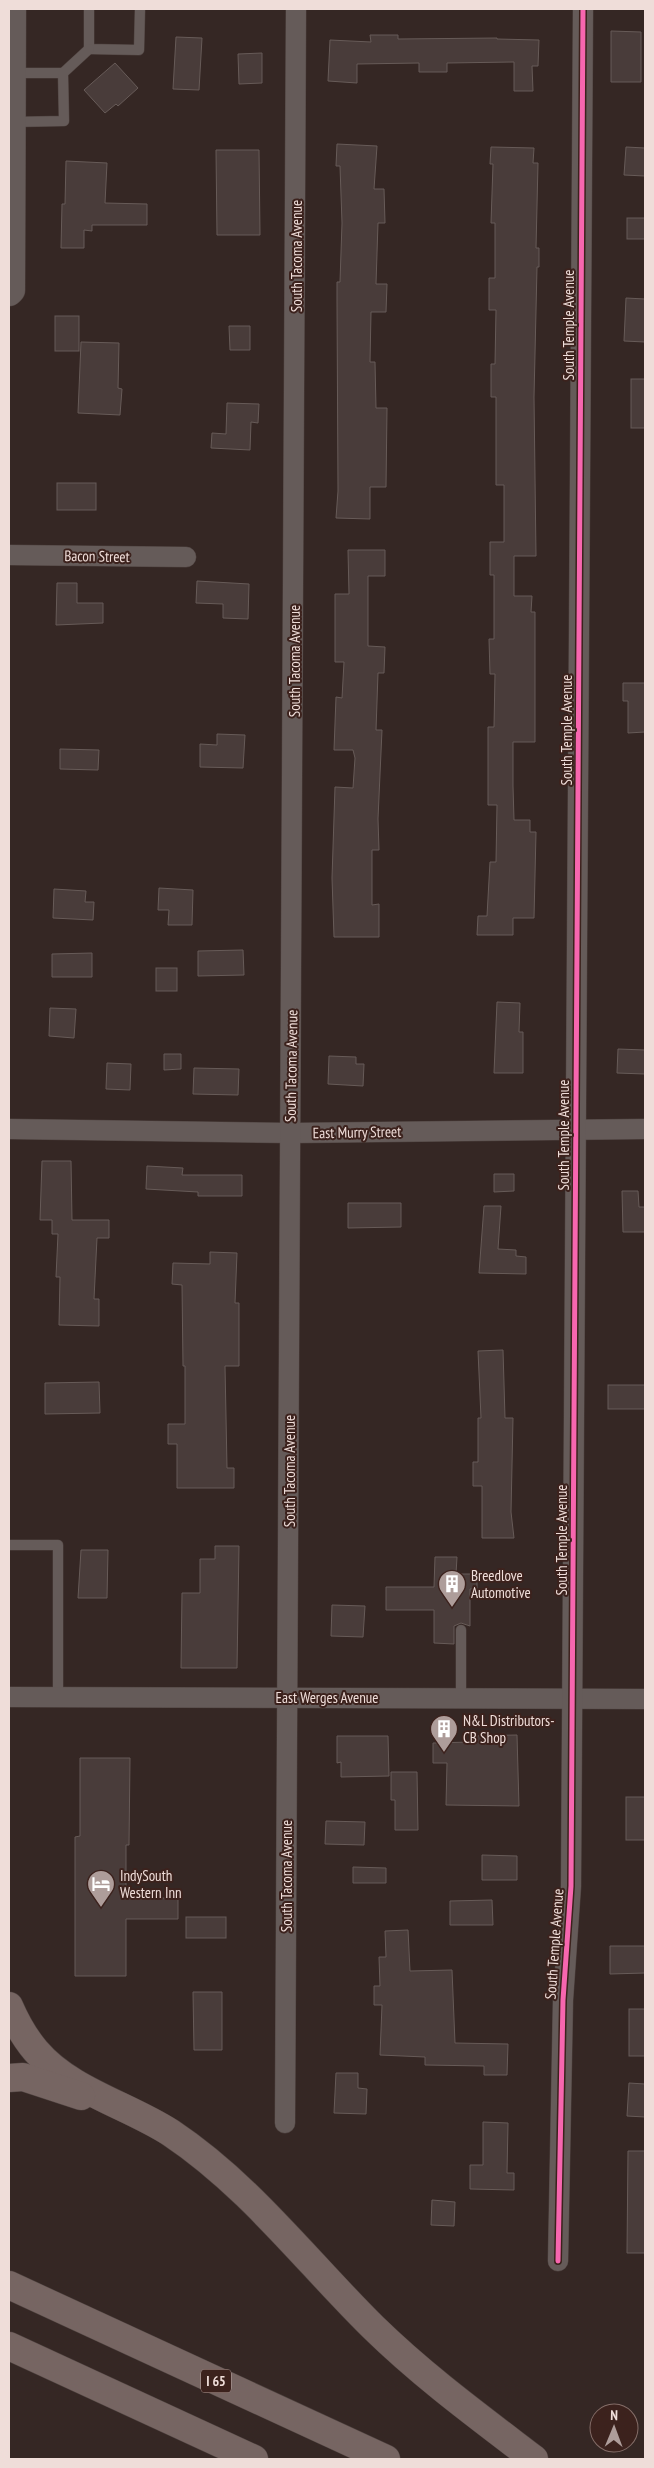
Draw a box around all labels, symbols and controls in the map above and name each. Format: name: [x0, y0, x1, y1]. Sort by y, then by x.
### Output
street label: South Tacoma Avenue: [287, 200, 306, 312]
street label: South Temple Avenue: [559, 270, 578, 380]
street label: Bacon Street: [64, 546, 130, 566]
street label: South Tacoma Avenue: [285, 605, 304, 717]
street label: South Temple Avenue: [557, 675, 576, 785]
street label: South Tacoma Avenue: [281, 1010, 301, 1122]
street label: South Temple Avenue: [554, 1080, 573, 1190]
street label: East Murry Street: [313, 1122, 401, 1142]
street label: South Tacoma Avenue: [280, 1415, 299, 1527]
street label: South Temple Avenue: [552, 1485, 571, 1595]
place label: Breedlove Automotive: [471, 1566, 531, 1602]
building icon: Breedlove Automotive: [437, 1569, 467, 1608]
street label: East Werges Avenue: [276, 1688, 378, 1707]
place label: N&L Distributors- CB Shop: [463, 1711, 555, 1747]
building icon: N&L Distributors- CB Shop: [429, 1714, 459, 1753]
street label: South Tacoma Avenue: [277, 1820, 296, 1932]
place label: IndySouth Western Inn: [120, 1866, 182, 1902]
hotel icon: IndySouth Western Inn: [86, 1869, 116, 1908]
street label: South Temple Avenue: [541, 1888, 567, 2000]
road number: I 65: [201, 2370, 231, 2392]
north arrow: [589, 2403, 639, 2453]
text: N: [610, 2406, 618, 2424]

